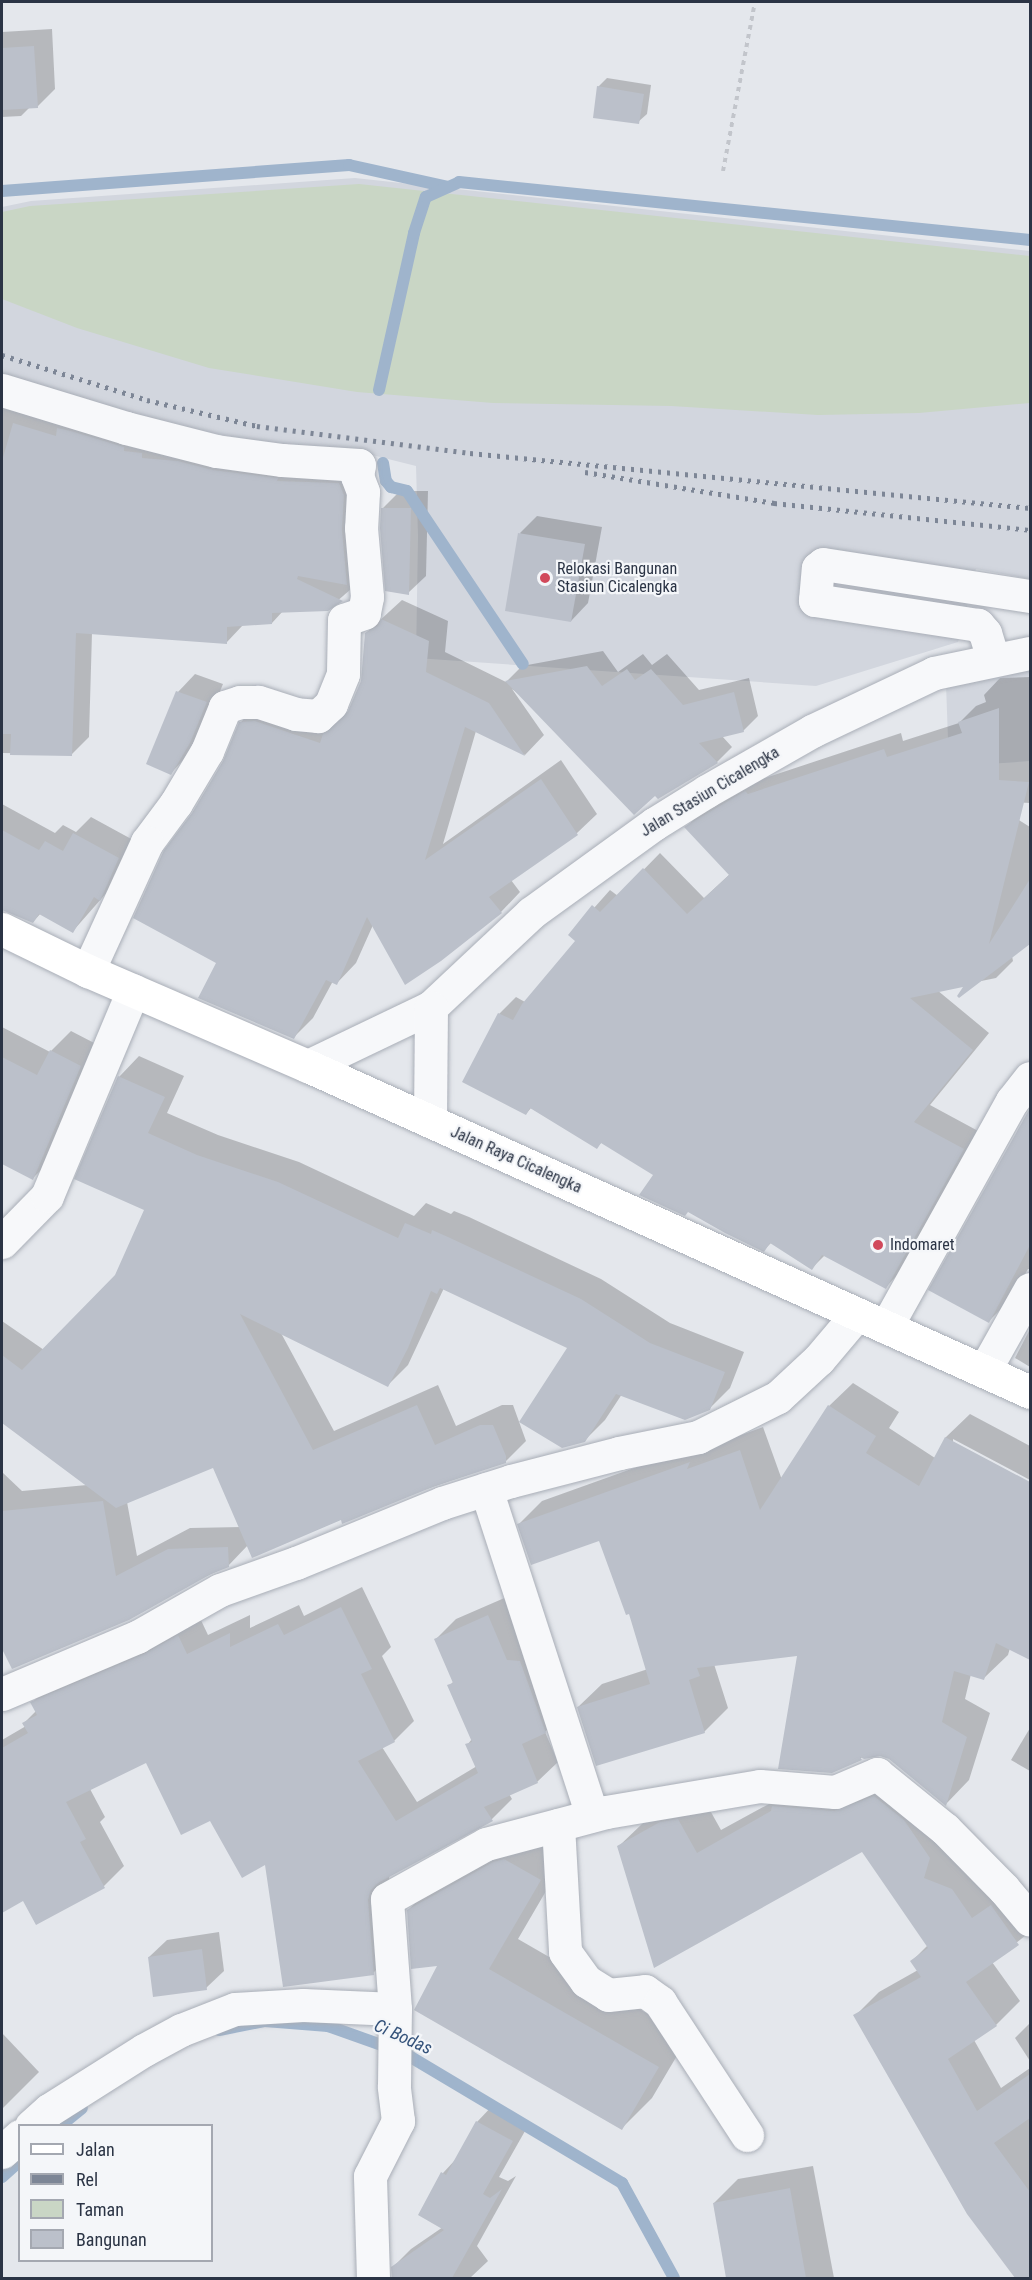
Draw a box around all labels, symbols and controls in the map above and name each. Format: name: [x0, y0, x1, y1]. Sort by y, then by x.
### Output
place label: Relokasi Bangunan Stasiun Cicalengka: [557, 559, 677, 597]
marker: Relokasi Bangunan Stasiun Cicalengka: [538, 571, 552, 585]
street label: Jalan Stasiun Cicalengka: [637, 743, 783, 841]
street label: Jalan Raya Cicalengka: [447, 1122, 585, 1198]
place label: Indomaret: [890, 1235, 954, 1255]
marker: Indomaret: [871, 1238, 885, 1252]
water label: Ci Bodas: [371, 2015, 435, 2059]
legend: [18, 2124, 213, 2262]
text: Jalan: [76, 2139, 115, 2160]
text: Rel: [76, 2169, 98, 2190]
text: Taman: [76, 2199, 124, 2220]
text: Bangunan: [76, 2229, 147, 2250]

